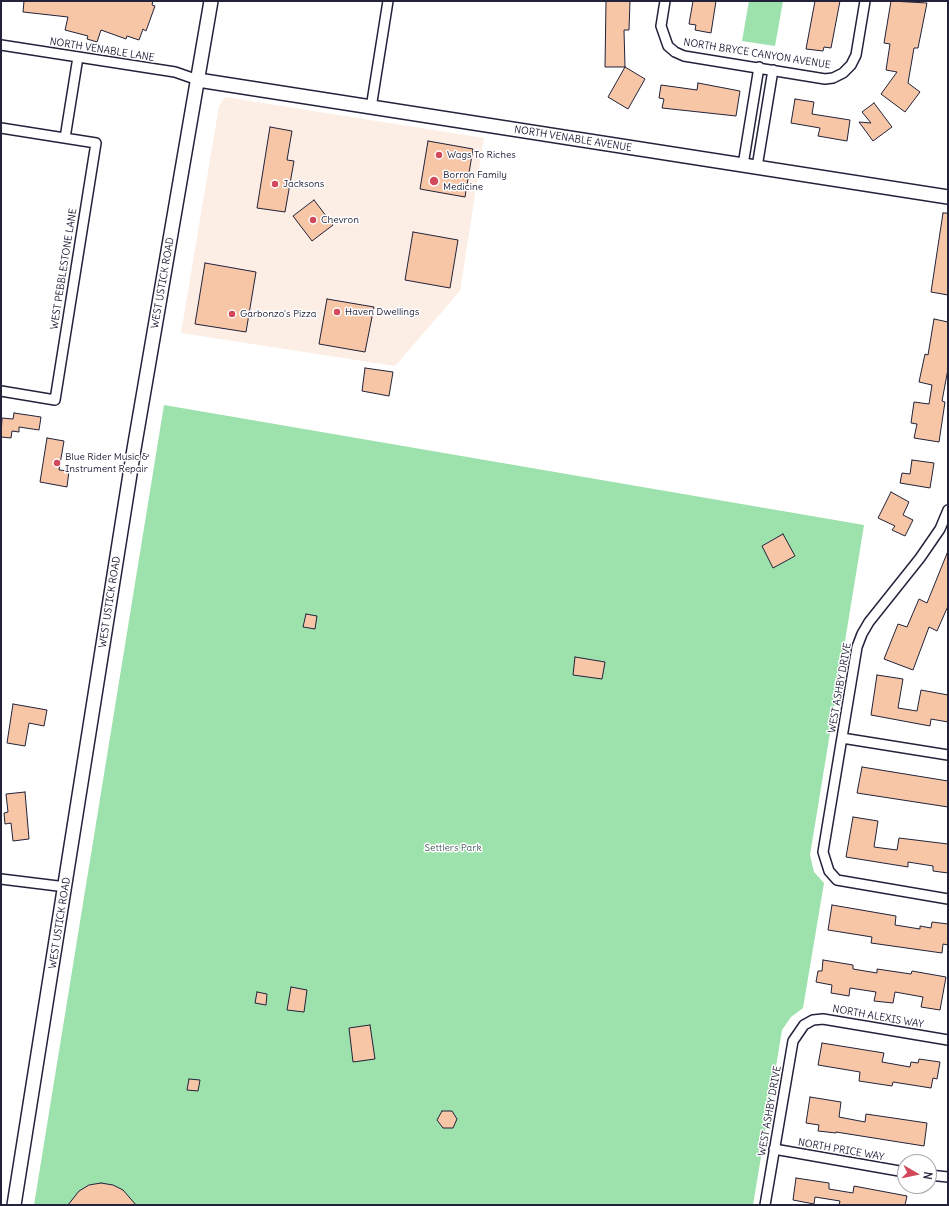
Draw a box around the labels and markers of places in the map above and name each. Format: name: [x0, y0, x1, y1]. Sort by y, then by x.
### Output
place label: Wags To Riches: [447, 149, 516, 161]
marker: Wags To Riches: [434, 150, 444, 160]
place label: Borron Family Medicine: [443, 169, 507, 192]
marker: Borron Family Medicine: [428, 175, 440, 187]
place label: Jacksons: [283, 178, 324, 190]
marker: Jacksons: [270, 179, 280, 189]
place label: Chevron: [321, 214, 359, 226]
marker: Chevron: [308, 215, 318, 225]
place label: Haven Dwellings: [345, 306, 419, 318]
marker: Haven Dwellings: [332, 307, 342, 317]
place label: Garbonzo's Pizza: [240, 308, 316, 320]
marker: Garbonzo's Pizza: [227, 309, 237, 319]
place label: Blue Rider Music & Instrument Repair: [65, 451, 149, 474]
marker: Blue Rider Music & Instrument Repair: [52, 458, 62, 468]

